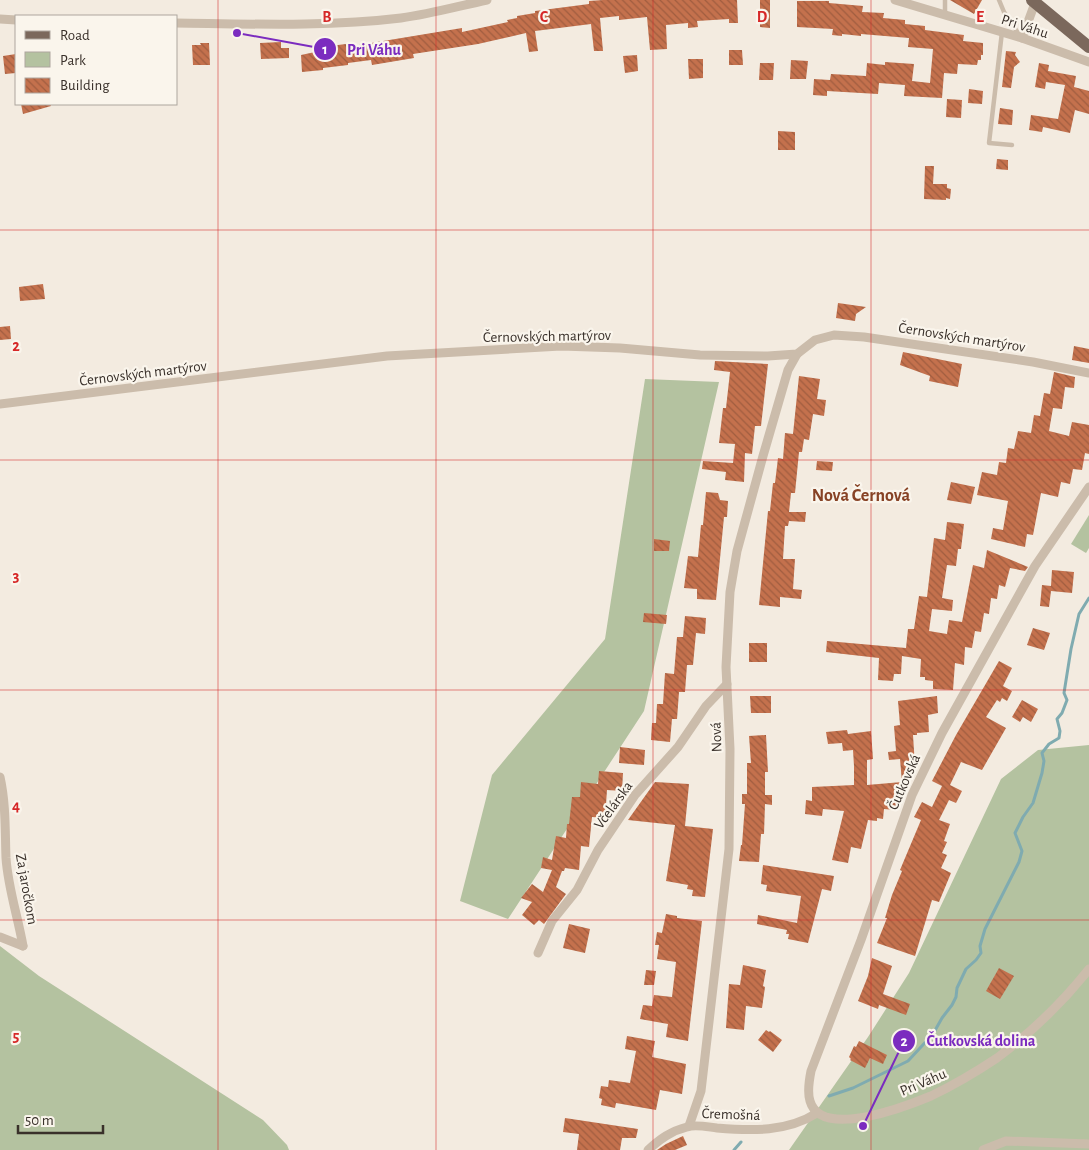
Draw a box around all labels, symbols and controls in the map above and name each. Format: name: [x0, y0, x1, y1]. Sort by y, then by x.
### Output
text: B: [322, 9, 332, 25]
text: C: [540, 9, 549, 25]
text: D: [757, 9, 768, 25]
text: E: [976, 9, 984, 25]
street label: Pri Váhu: [999, 12, 1051, 41]
legend: [15, 15, 178, 105]
text: Road: [60, 28, 90, 43]
callout: Pri Váhu: [312, 34, 411, 65]
text: 1: [322, 42, 328, 57]
text: Pri Váhu: [347, 42, 402, 58]
text: Park: [60, 53, 86, 68]
text: Building: [60, 78, 110, 93]
street label: Černovských martýrov: [897, 319, 1027, 355]
street label: Černovských martýrov: [483, 327, 612, 345]
text: 2: [12, 338, 20, 354]
street label: Černovských martýrov: [78, 357, 208, 389]
district label: Nová Černová: [812, 484, 911, 505]
text: 3: [13, 568, 20, 584]
street label: Nová: [708, 722, 725, 752]
street label: Čutkovská: [885, 752, 923, 812]
street label: Včelárska: [591, 779, 636, 832]
text: 4: [12, 798, 20, 814]
street label: Za jaročkom: [13, 852, 40, 926]
callout: Čutkovská dolina: [891, 1025, 1045, 1056]
text: 5: [13, 1028, 20, 1044]
text: Čutkovská dolina: [926, 1031, 1036, 1049]
text: 2: [900, 1034, 908, 1049]
street label: Pri Váhu: [898, 1066, 949, 1099]
scale bar: [18, 1102, 102, 1134]
street label: Čremošná: [701, 1105, 761, 1123]
text: 50 m: [25, 1113, 54, 1128]

